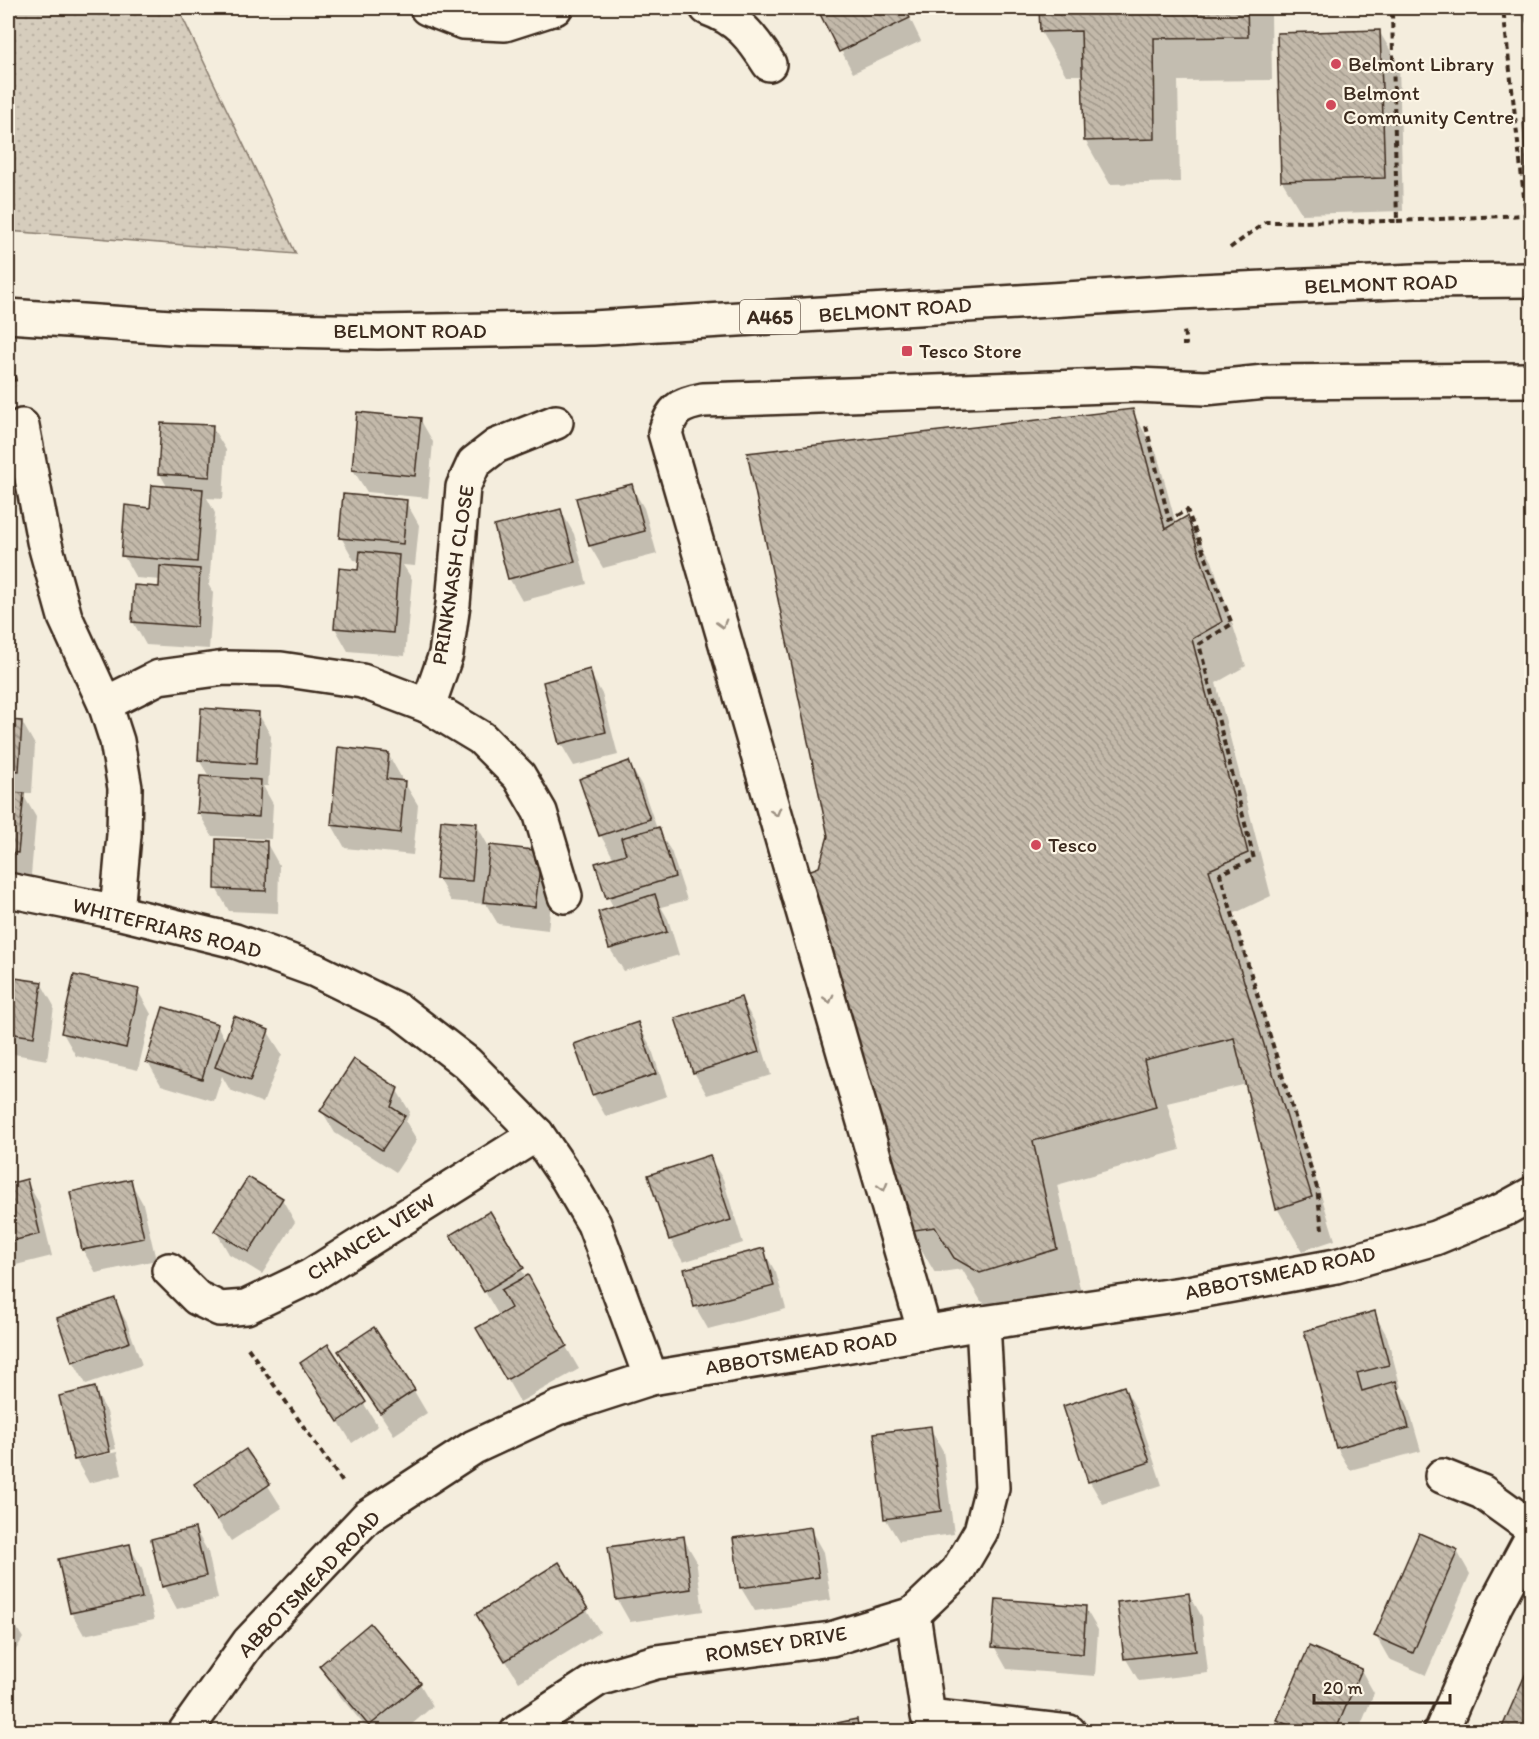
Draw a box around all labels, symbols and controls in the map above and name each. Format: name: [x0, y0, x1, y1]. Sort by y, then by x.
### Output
place label: Belmont Library: [1348, 51, 1494, 76]
marker: Belmont Library: [1329, 57, 1343, 71]
place label: Belmont Community Centre: [1343, 80, 1514, 129]
marker: Belmont Community Centre: [1324, 98, 1338, 112]
street label: BELMONT ROAD: [1304, 268, 1458, 299]
street label: BELMONT ROAD: [818, 292, 972, 327]
road number: A465: [740, 300, 800, 334]
street label: BELMONT ROAD: [333, 318, 487, 343]
place label: Tesco Store: [919, 338, 1022, 363]
marker: Tesco Store: [900, 344, 914, 358]
street label: PRINKNASH CLOSE: [426, 483, 479, 667]
one-way arrow: [715, 619, 727, 629]
one-way arrow: [768, 807, 781, 817]
place label: Tesco: [1048, 832, 1097, 857]
marker: Tesco: [1029, 838, 1043, 852]
street label: WHITEFRIARS ROAD: [70, 892, 264, 963]
one-way arrow: [822, 993, 834, 1004]
one-way arrow: [876, 1181, 888, 1192]
street label: CHANCEL VIEW: [302, 1187, 439, 1286]
street label: ABBOTSMEAD ROAD: [1182, 1240, 1377, 1305]
street label: ABBOTSMEAD ROAD: [703, 1325, 899, 1380]
street label: ABBOTSMEAD ROAD: [232, 1505, 385, 1662]
street label: ROMSEY DRIVE: [703, 1620, 849, 1667]
scale bar: [1314, 1667, 1450, 1705]
text: 20 m: [1323, 1677, 1363, 1699]

